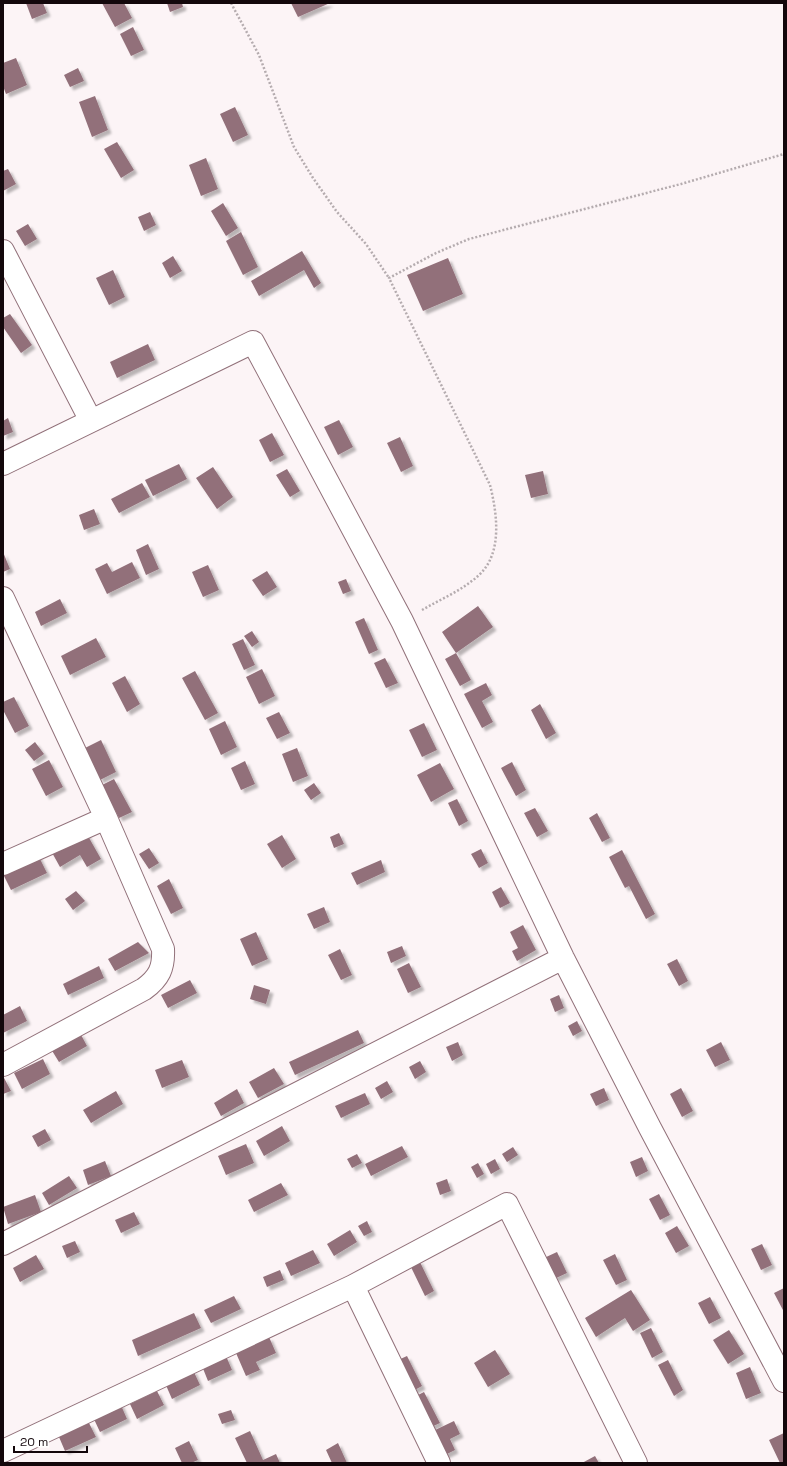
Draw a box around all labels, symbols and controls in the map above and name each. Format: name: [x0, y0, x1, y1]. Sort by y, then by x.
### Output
scale bar: [14, 1428, 87, 1454]
text: 20 m: [20, 1434, 48, 1450]

